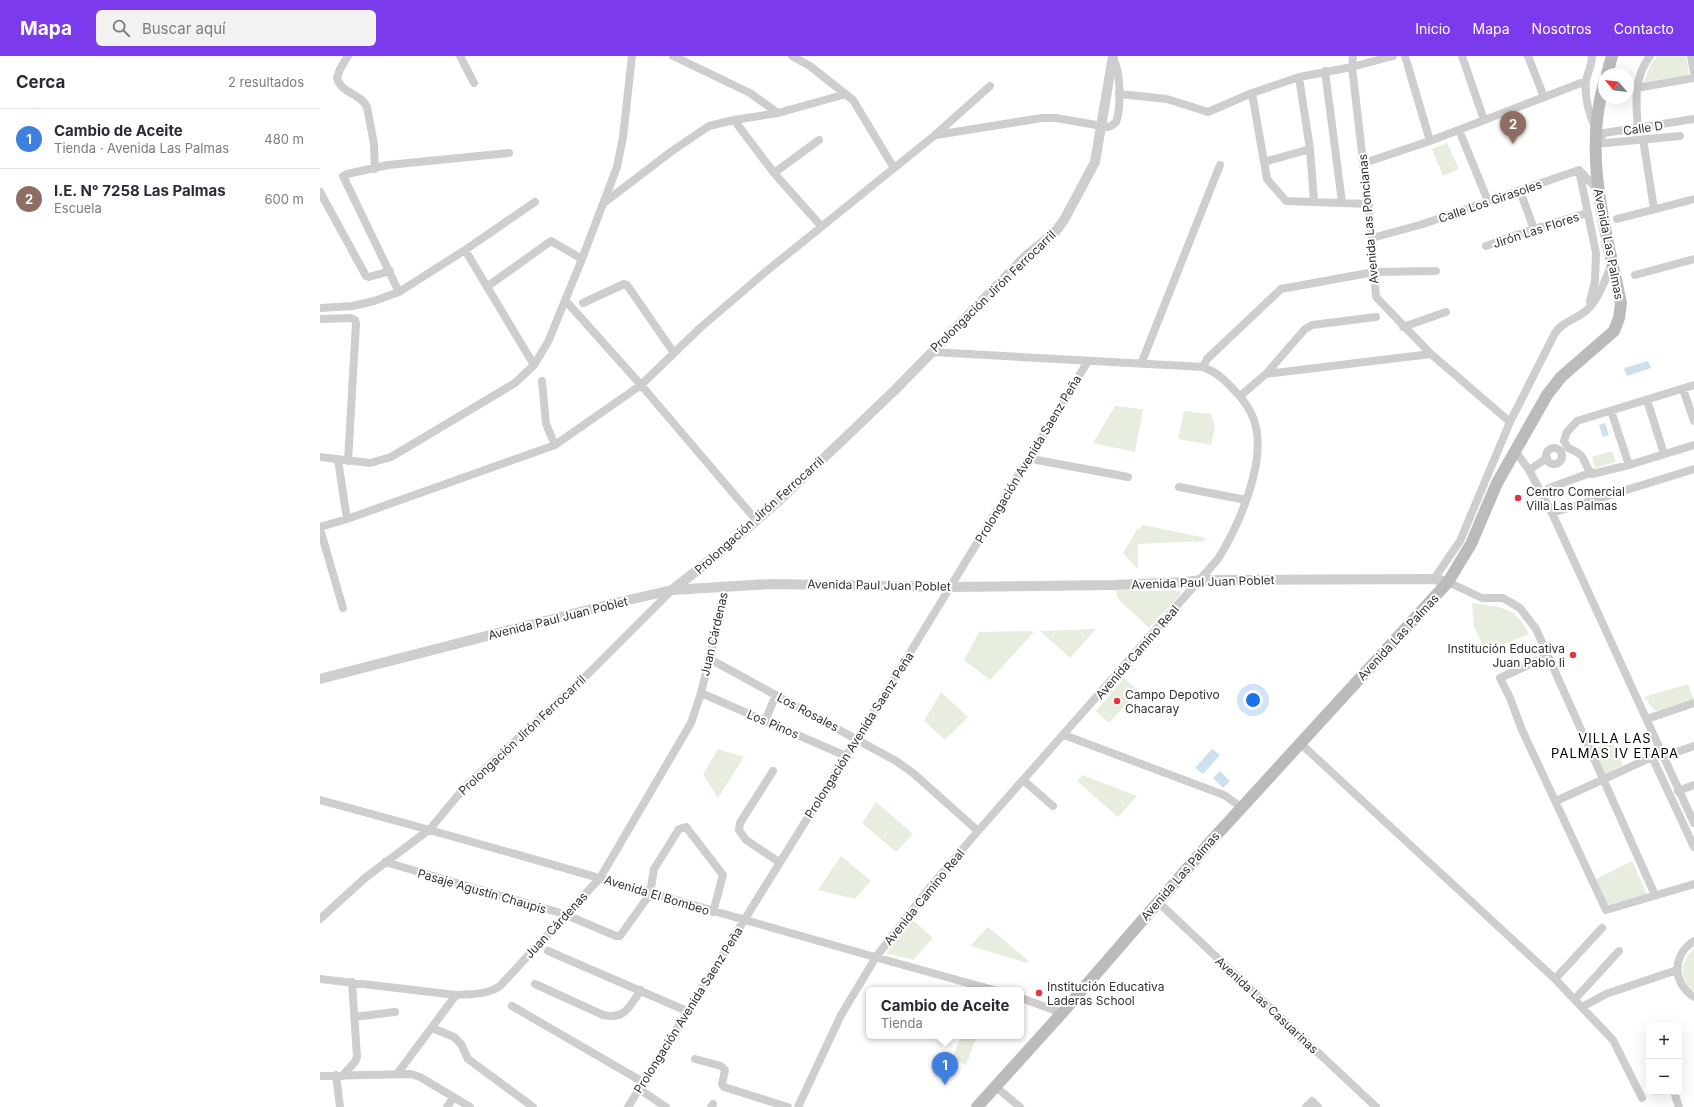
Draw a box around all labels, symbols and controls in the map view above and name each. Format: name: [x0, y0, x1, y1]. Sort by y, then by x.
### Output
search box: [96, 10, 376, 46]
text: Mapa: [20, 17, 72, 40]
icon: search: [110, 17, 132, 39]
text: Buscar aquí: [142, 19, 226, 38]
text: Inicio: [1415, 20, 1451, 37]
text: Mapa: [1473, 20, 1510, 37]
text: Nosotros: [1532, 20, 1592, 37]
text: Contacto: [1614, 20, 1674, 37]
north arrow: [1598, 68, 1634, 104]
text: Cerca: [16, 72, 65, 92]
text: 2 resultados: [228, 74, 304, 90]
pin: 2: [1500, 111, 1526, 144]
street label: Calle D: [1622, 118, 1664, 138]
text: Cambio de Aceite: [54, 121, 183, 140]
text: 1: [26, 131, 32, 147]
text: 480 m: [264, 131, 304, 147]
text: Tienda · Avenida Las Palmas: [54, 140, 229, 156]
street label: Avenida Las Poncianas: [1355, 153, 1381, 285]
street label: Calle Los Girasoles: [1436, 176, 1544, 226]
text: I.E. N° 7258 Las Palmas: [54, 181, 226, 200]
street label: Avenida Las Palmas: [1591, 187, 1627, 301]
text: 2: [25, 191, 33, 207]
text: 600 m: [264, 191, 304, 207]
text: Escuela: [54, 200, 102, 216]
street label: Jirón Las Flores: [1491, 209, 1581, 251]
street label: Prolongación Jirón Ferrocarril: [927, 227, 1059, 355]
street label: Prolongación Avenida Saenz Peña: [972, 372, 1084, 546]
street label: Prolongación Jirón Ferrocarril: [691, 453, 827, 577]
place label: Centro Comercial Villa Las Palmas: [1526, 484, 1625, 513]
marker: Centro Comercial Villa Las Palmas: [1513, 493, 1523, 503]
street label: Avenida Paul Juan Poblet: [1131, 572, 1275, 592]
street label: Avenida Paul Juan Poblet: [807, 576, 951, 594]
street label: Juan Cárdenas: [697, 591, 731, 677]
street label: Avenida Las Palmas: [1354, 591, 1442, 683]
street label: Avenida Paul Juan Poblet: [487, 593, 629, 643]
street label: Avenida Camino Real: [1092, 602, 1182, 702]
place label: Institución Educativa Juan Pablo Ii: [1447, 641, 1565, 670]
street label: Prolongación Avenida Saenz Peña: [801, 649, 917, 821]
marker: Institución Educativa Juan Pablo Ii: [1568, 650, 1578, 660]
street label: Prolongación Jirón Ferrocarril: [455, 672, 589, 798]
place label: Campo Depotivo Chacaray: [1125, 687, 1220, 716]
street label: Los Rosales: [775, 689, 841, 735]
your location: [1243, 690, 1263, 710]
marker: Campo Depotivo Chacaray: [1112, 696, 1122, 706]
street label: Los Pinos: [745, 706, 801, 742]
district label: VILLA LAS PALMAS IV ETAPA: [1551, 730, 1679, 761]
street label: Avenida Las Palmas: [1137, 829, 1223, 923]
street label: Avenida Camino Real: [881, 846, 967, 948]
street label: Pasaje Agustín Chaupis: [416, 865, 548, 917]
street label: Avenida El Bombeo: [603, 872, 711, 918]
street label: Juan Cárdenas: [521, 889, 591, 961]
street label: Prolongación Avenida Saenz Peña: [630, 924, 746, 1096]
street label: Avenida Las Casuarinas: [1212, 953, 1322, 1057]
place label: Institución Educativa Laderas School: [1047, 979, 1165, 1008]
popup: [866, 987, 1024, 1039]
marker: Institución Educativa Laderas School: [1034, 988, 1044, 998]
text: Cambio de Aceite: [881, 996, 1009, 1015]
text: Tienda: [881, 1015, 923, 1031]
map controls: [1646, 1023, 1682, 1095]
button: +: [1646, 1023, 1682, 1059]
pin: 1: [932, 1052, 958, 1085]
button: −: [1646, 1059, 1682, 1095]

